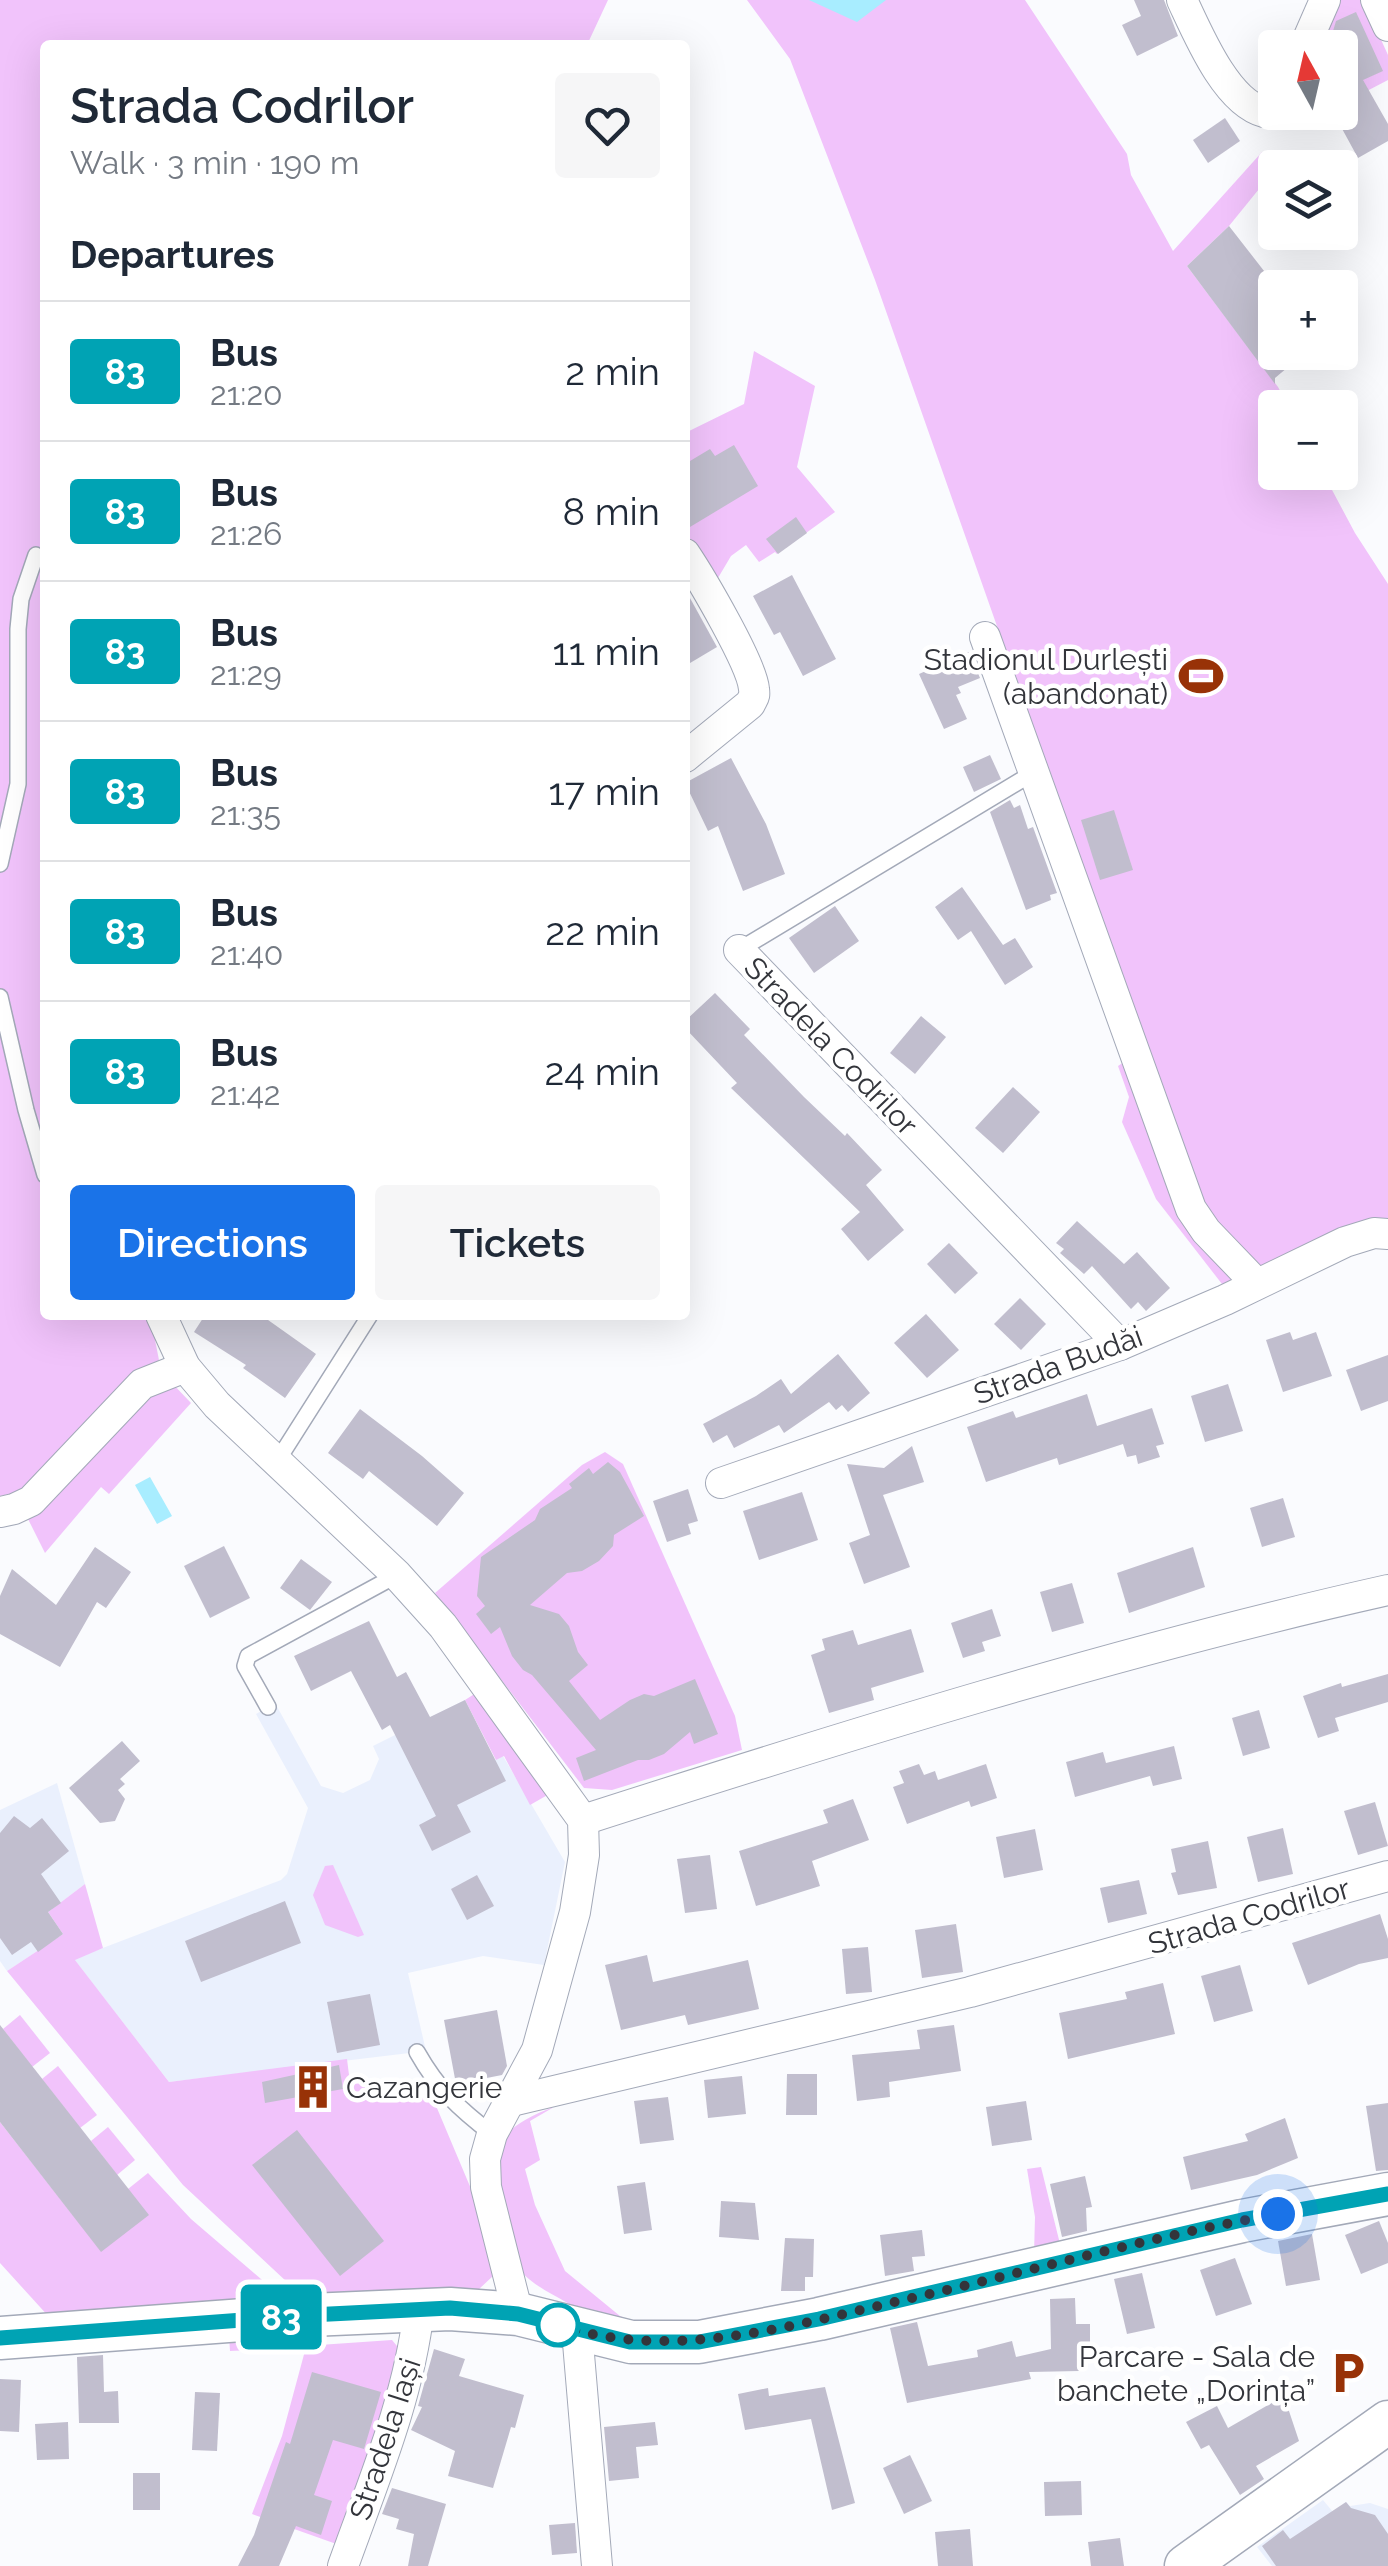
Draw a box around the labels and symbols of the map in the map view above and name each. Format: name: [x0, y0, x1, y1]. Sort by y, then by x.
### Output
north arrow: [1258, 30, 1358, 130]
place label: Stadionul Durlești (abandonat): [924, 642, 1168, 711]
sports icon: Stadionul Durlești (abandonat): [1177, 652, 1225, 700]
street label: Stradela Codrilor: [737, 950, 925, 1143]
street label: Strada Budăi: [969, 1318, 1147, 1412]
street label: Strada Codrilor: [1144, 1870, 1354, 1962]
building icon: Cazangerie: [289, 2063, 337, 2111]
place label: Cazangerie: [346, 2070, 502, 2105]
your location: [1253, 2189, 1303, 2239]
line badge: 83: [236, 2284, 326, 2350]
unlabelled marker: [537, 2304, 579, 2346]
place label: Parcare - Sala de banchete „Dorința”: [1057, 2339, 1315, 2408]
parking icon: Parcare - Sala de banchete „Dorința”: [1324, 2349, 1372, 2397]
street label: Stradela Iași: [342, 2354, 428, 2524]

